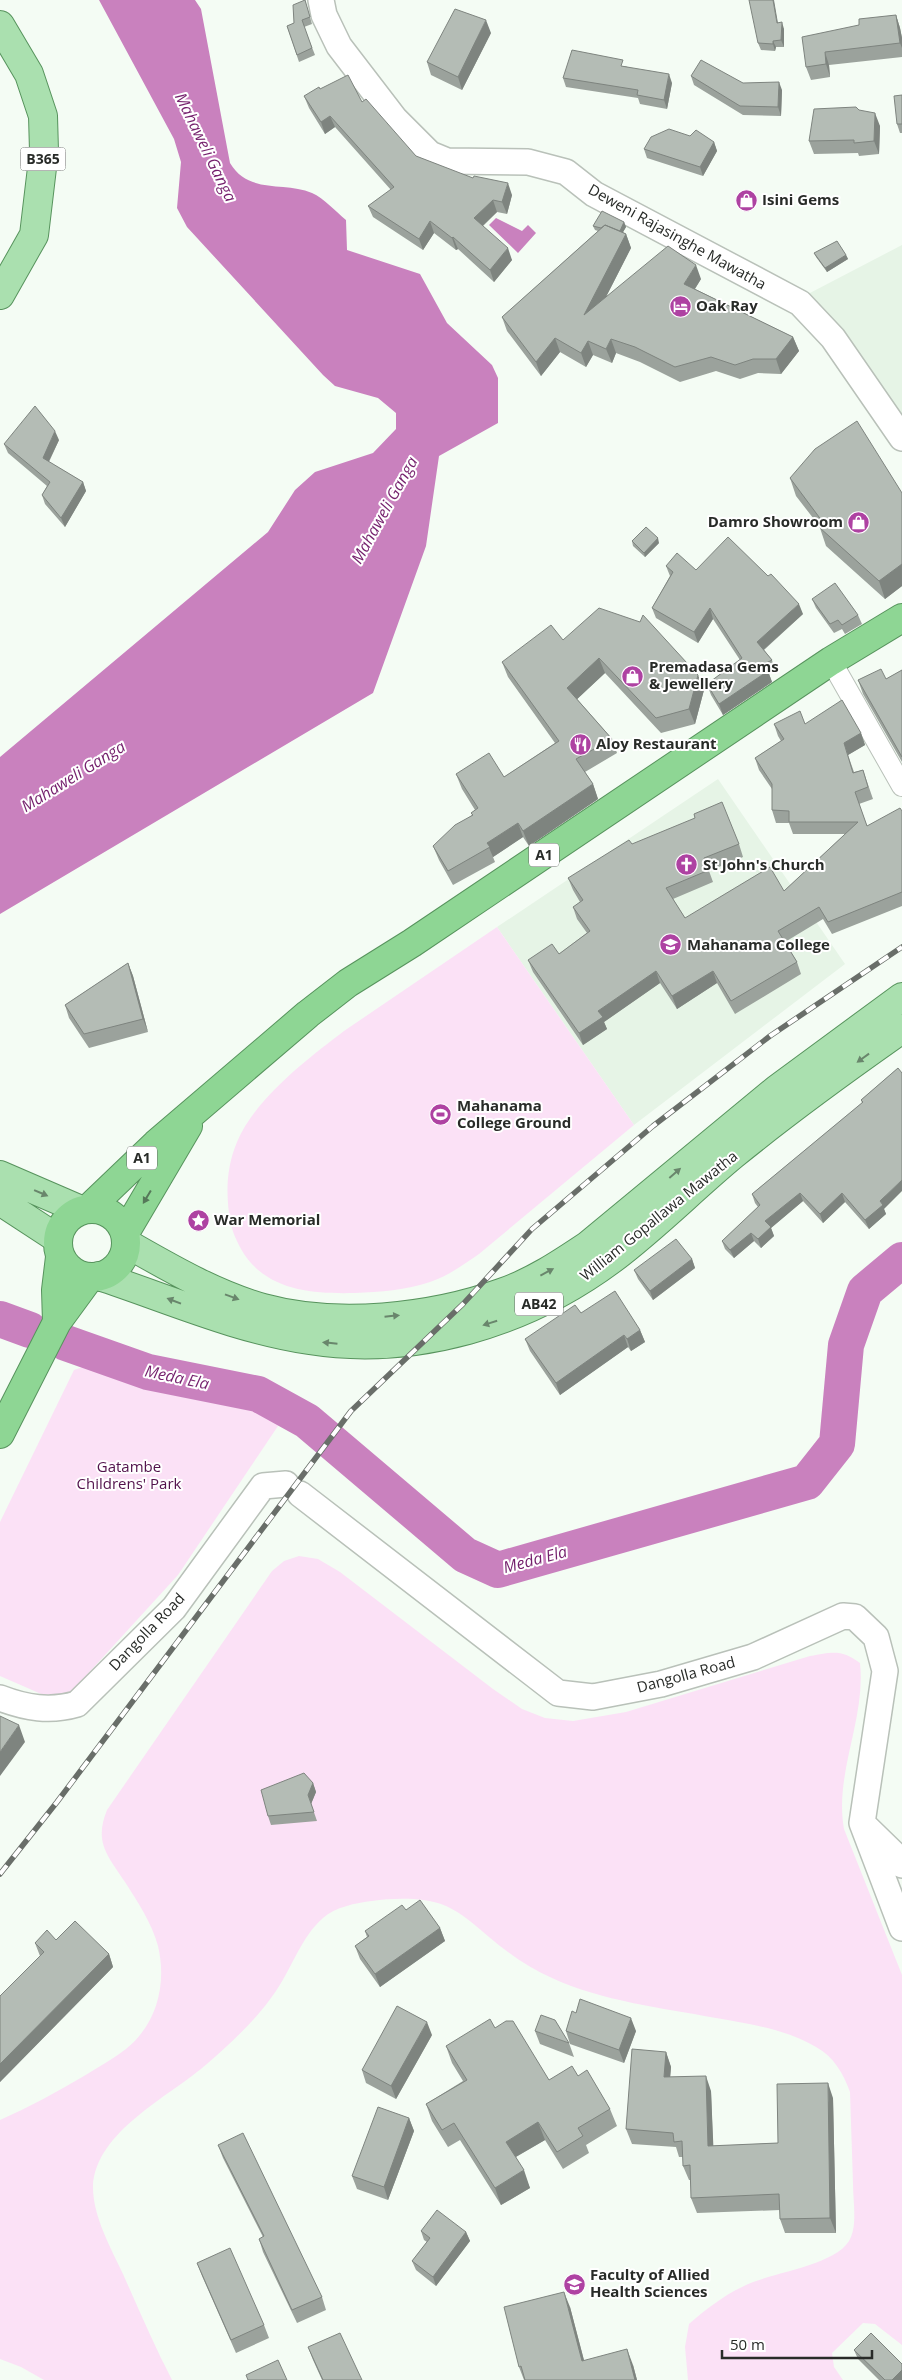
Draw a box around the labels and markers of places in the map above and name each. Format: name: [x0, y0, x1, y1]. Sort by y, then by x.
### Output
shop icon: Isini Gems: [734, 188, 758, 212]
place label: Isini Gems: [762, 189, 839, 209]
hotel icon: Oak Ray: [668, 294, 692, 318]
place label: Oak Ray: [696, 295, 758, 315]
shop icon: Damro Showroom: [847, 510, 871, 534]
place label: Damro Showroom: [708, 511, 843, 531]
place label: Premadasa Gems & Jewellery: [649, 656, 779, 693]
shop icon: Premadasa Gems & Jewellery: [621, 664, 645, 688]
restaurant icon: Aloy Restaurant: [568, 732, 592, 756]
place label: Aloy Restaurant: [596, 733, 717, 753]
church icon: St John's Church: [675, 853, 699, 877]
place label: St John's Church: [703, 854, 825, 874]
school or university icon: Mahanama College: [659, 933, 683, 957]
place label: Mahanama College: [687, 934, 830, 954]
place label: Mahanama College Ground: [457, 1095, 571, 1132]
sports icon: Mahanama College Ground: [429, 1103, 453, 1127]
place icon: War Memorial: [186, 1208, 210, 1232]
place label: War Memorial: [214, 1209, 320, 1229]
place label: Faculty of Allied Health Sciences: [590, 2264, 710, 2301]
school or university icon: Faculty of Allied Health Sciences: [562, 2272, 586, 2296]

